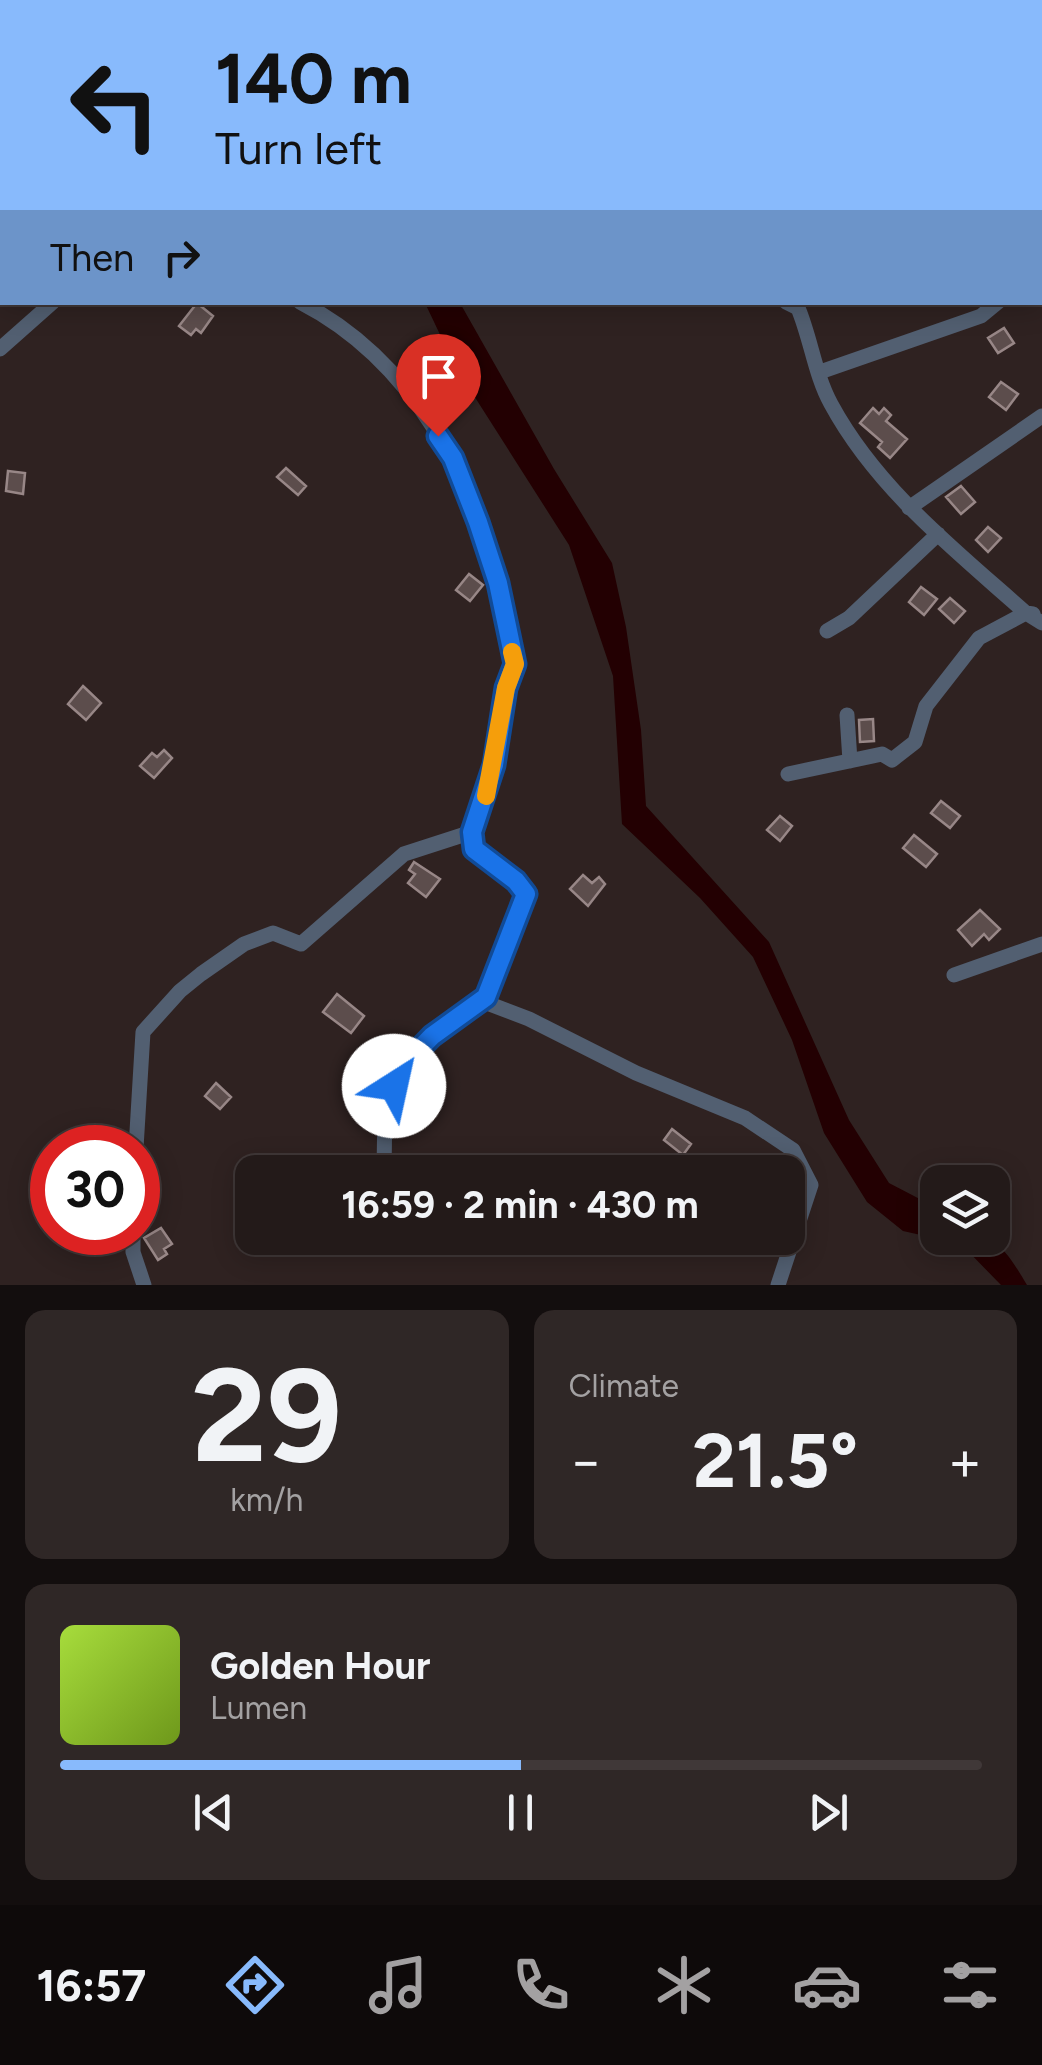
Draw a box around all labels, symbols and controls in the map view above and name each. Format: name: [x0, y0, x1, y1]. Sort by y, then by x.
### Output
text: 140 m: [215, 36, 412, 121]
icon: left: [50, 40, 180, 170]
text: Turn left: [215, 121, 382, 175]
icon: right: [154, 230, 209, 285]
text: Then: [50, 235, 134, 281]
pin: [396, 334, 481, 437]
icon: arrive: [411, 349, 466, 404]
position arrow: [342, 1034, 446, 1138]
speed limit sign: 30: [30, 1125, 160, 1255]
map controls: [920, 1165, 1010, 1255]
button: layers: [920, 1165, 1010, 1255]
text: 16:59 · 2 min · 430 m: [341, 1182, 699, 1228]
text: 29: [191, 1338, 342, 1494]
text: Climate: [569, 1367, 679, 1405]
text: 21.5°: [692, 1416, 858, 1506]
text: −: [569, 1428, 603, 1494]
text: +: [948, 1428, 982, 1494]
text: km/h: [230, 1481, 303, 1519]
text: Golden Hour: [210, 1643, 431, 1689]
text: Lumen: [210, 1689, 307, 1727]
icon: previous: [186, 1785, 241, 1840]
icon: pause: [493, 1785, 548, 1840]
icon: next: [801, 1785, 856, 1840]
icon: directions: [220, 1950, 290, 2020]
icon: music: [363, 1950, 433, 2020]
icon: phone: [506, 1950, 576, 2020]
icon: climate: [649, 1950, 719, 2020]
icon: car: [792, 1950, 862, 2020]
icon: filters: [935, 1950, 1005, 2020]
text: 16:57: [37, 1958, 146, 2012]

